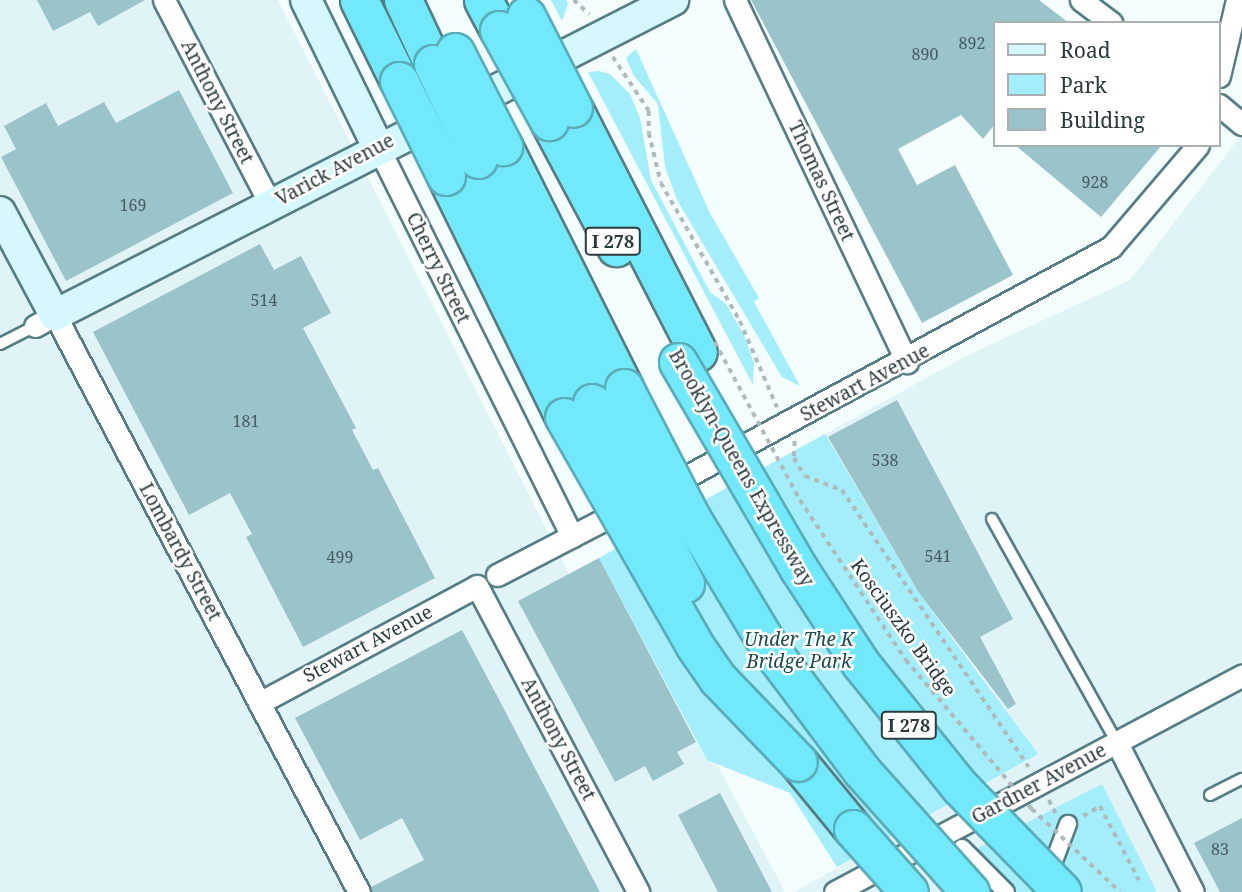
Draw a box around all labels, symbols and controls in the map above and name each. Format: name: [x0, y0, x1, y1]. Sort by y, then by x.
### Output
legend: [993, 21, 1221, 147]
house number: 892: [959, 33, 985, 53]
street label: Anthony Street: [176, 36, 258, 168]
text: Road: [1060, 36, 1111, 64]
house number: 890: [912, 44, 938, 64]
text: Park: [1060, 71, 1107, 99]
text: Building: [1060, 106, 1145, 134]
street label: Thomas Street: [783, 117, 859, 245]
street label: Varick Avenue: [272, 129, 398, 211]
house number: 928: [1082, 172, 1108, 192]
house number: 169: [120, 195, 146, 215]
street label: Cherry Street: [401, 209, 475, 327]
road number: I 278: [583, 227, 643, 256]
house number: 514: [251, 290, 277, 310]
street label: Stewart Avenue: [797, 339, 933, 427]
street label: Brooklyn-Queens Expressway: [664, 346, 818, 590]
house number: 181: [233, 411, 259, 431]
house number: 538: [872, 450, 898, 470]
street label: Lombardy Street: [134, 479, 226, 625]
house number: 541: [925, 546, 951, 566]
house number: 499: [327, 547, 353, 567]
street label: Kosciuszko Bridge: [845, 555, 961, 701]
street label: Stewart Avenue: [300, 600, 436, 688]
park label: Under The K Bridge Park: [744, 629, 854, 673]
street label: Anthony Street: [516, 674, 600, 804]
road number: I 278: [879, 710, 939, 740]
street label: Gardner Avenue: [968, 739, 1110, 829]
house number: 83: [1211, 839, 1229, 859]

